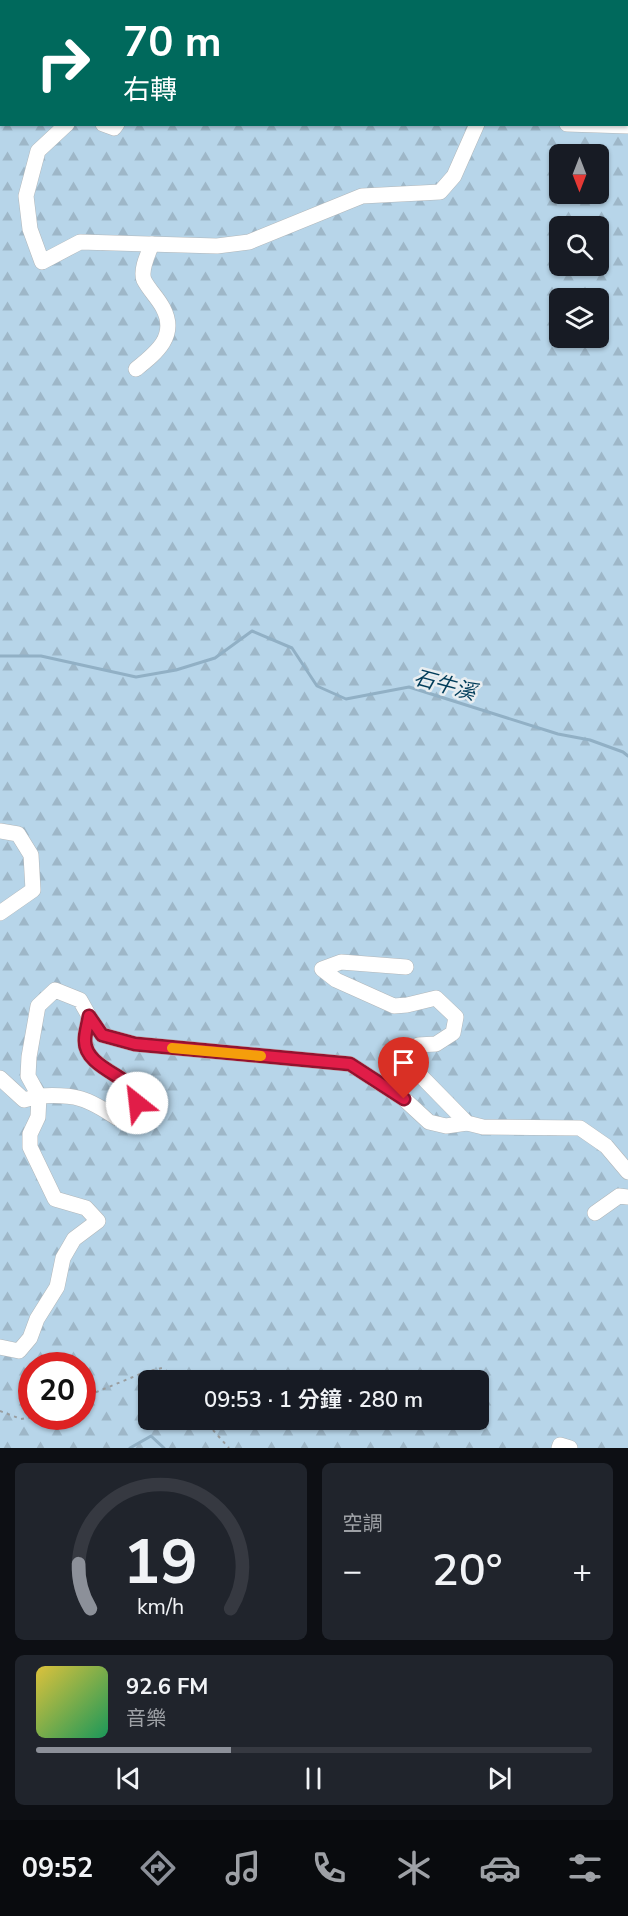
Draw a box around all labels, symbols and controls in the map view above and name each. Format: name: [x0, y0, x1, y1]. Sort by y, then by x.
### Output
text: 70 m: [123, 14, 222, 71]
icon: right: [24, 24, 102, 102]
text: 右轉: [123, 72, 177, 109]
north arrow: [549, 144, 609, 204]
map controls: [549, 144, 609, 348]
button: search: [549, 216, 609, 276]
button: layers: [549, 288, 609, 348]
water label: 石牛溪: [411, 663, 482, 707]
pin: [378, 1037, 429, 1099]
icon: arrive: [387, 1046, 420, 1079]
position arrow: [105, 1071, 169, 1135]
speed limit sign: 20: [18, 1352, 96, 1430]
text: 09:53 · 1 分鐘 · 280 m: [204, 1385, 423, 1415]
text: 空調: [343, 1510, 383, 1537]
text: 19: [123, 1520, 198, 1605]
text: 20°: [432, 1540, 503, 1601]
text: −: [343, 1549, 362, 1594]
text: +: [572, 1549, 592, 1594]
text: km/h: [137, 1592, 184, 1622]
text: 92.6 FM: [126, 1672, 208, 1702]
text: 音樂: [126, 1705, 166, 1732]
icon: previous: [112, 1762, 145, 1795]
icon: pause: [297, 1762, 330, 1795]
icon: next: [483, 1762, 516, 1795]
icon: directions: [137, 1847, 179, 1889]
icon: music: [222, 1847, 264, 1889]
icon: phone: [308, 1847, 350, 1889]
icon: climate: [393, 1847, 435, 1889]
icon: car: [479, 1847, 521, 1889]
icon: filters: [564, 1847, 606, 1889]
text: 09:52: [22, 1850, 93, 1887]

